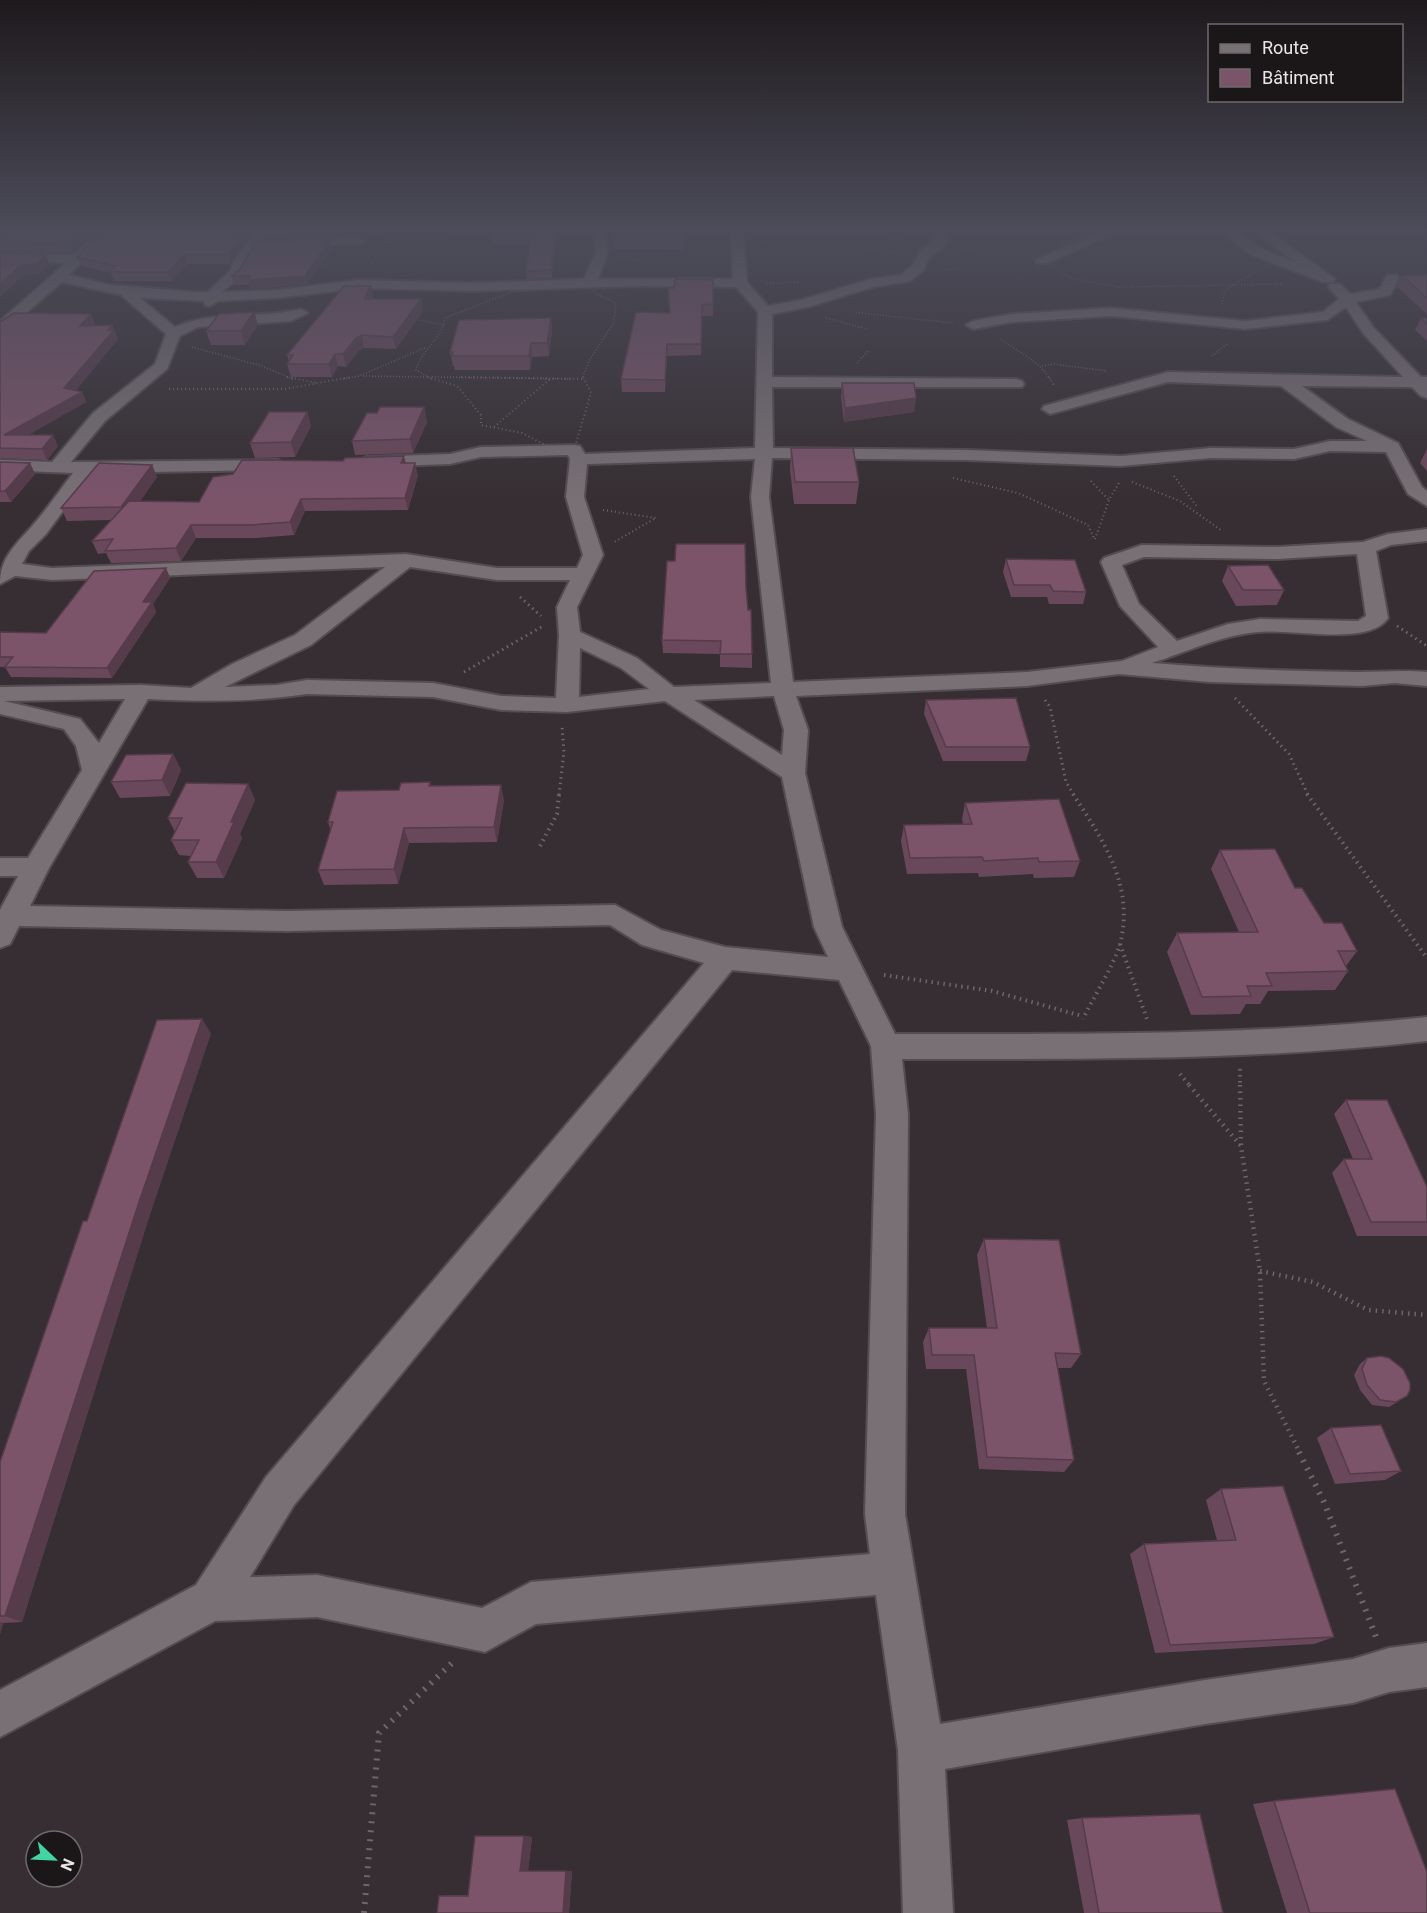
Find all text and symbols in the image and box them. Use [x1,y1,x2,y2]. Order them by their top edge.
legend [1208,24,1403,102]
text: Route [1262,37,1309,58]
text: Bâtiment [1262,67,1335,88]
north arrow [24,1829,84,1889]
text: N [56,1856,78,1874]

